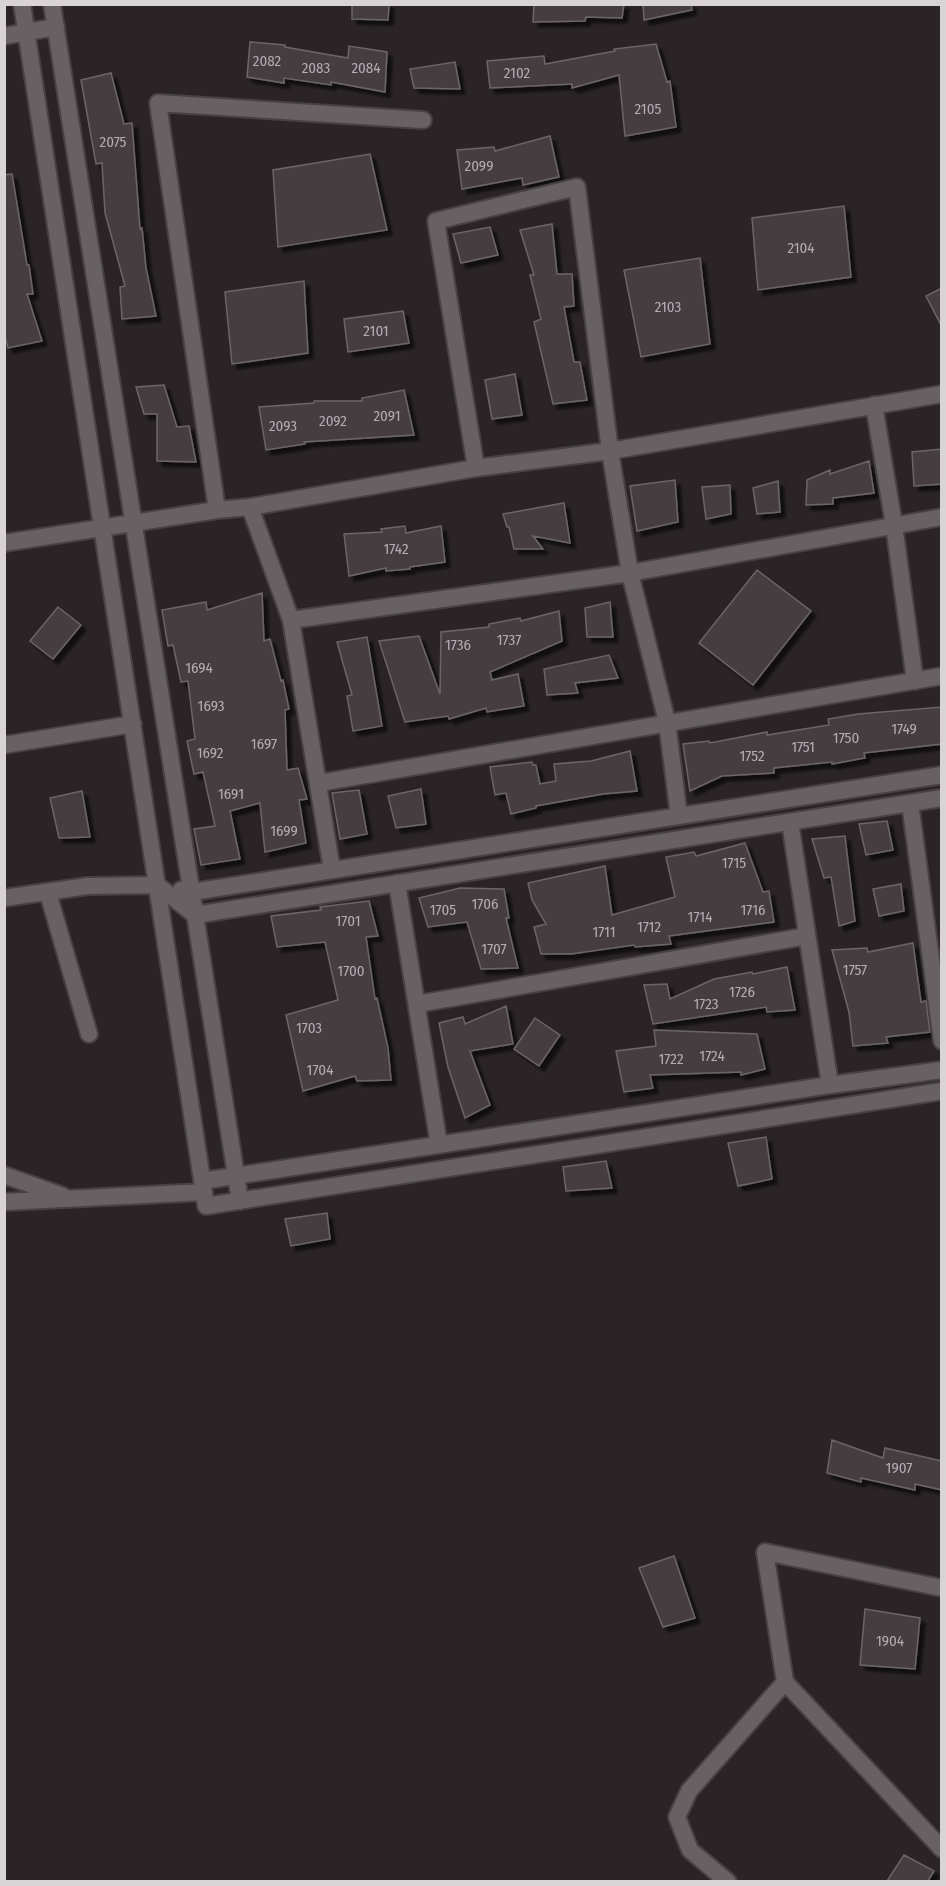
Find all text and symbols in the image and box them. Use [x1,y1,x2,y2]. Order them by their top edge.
house number: 2082 [253,52,282,70]
house number: 2083 [302,59,331,77]
house number: 2084 [351,59,381,77]
house number: 2102 [504,64,531,82]
house number: 2105 [635,100,662,118]
house number: 2075 [100,133,127,151]
house number: 2099 [465,157,493,175]
house number: 2104 [787,239,815,257]
house number: 2103 [655,298,682,316]
house number: 2101 [363,322,389,340]
house number: 2091 [373,407,401,425]
house number: 2092 [319,412,347,430]
house number: 2093 [269,417,297,435]
house number: 1742 [383,540,409,558]
house number: 1737 [497,631,521,649]
house number: 1736 [445,636,471,654]
house number: 1694 [185,659,213,677]
house number: 1693 [198,697,225,715]
house number: 1749 [891,720,917,738]
house number: 1750 [833,729,859,747]
house number: 1697 [251,735,277,753]
house number: 1751 [791,738,815,756]
house number: 1692 [197,744,224,762]
house number: 1752 [739,747,765,765]
house number: 1691 [218,785,244,803]
house number: 1699 [270,822,298,840]
house number: 1715 [722,854,746,872]
house number: 1706 [471,895,499,913]
house number: 1705 [430,901,456,919]
house number: 1716 [740,901,766,919]
house number: 1714 [688,908,712,926]
house number: 1701 [335,912,361,930]
house number: 1712 [637,918,661,936]
house number: 1711 [592,923,616,941]
house number: 1707 [481,940,507,958]
house number: 1757 [843,961,867,979]
house number: 1700 [337,962,365,980]
house number: 1726 [729,983,755,1001]
house number: 1723 [693,995,719,1013]
house number: 1703 [296,1019,322,1037]
house number: 1724 [699,1047,725,1065]
house number: 1722 [659,1050,684,1068]
house number: 1704 [307,1061,333,1079]
house number: 1907 [886,1459,912,1477]
house number: 1904 [876,1632,904,1650]

